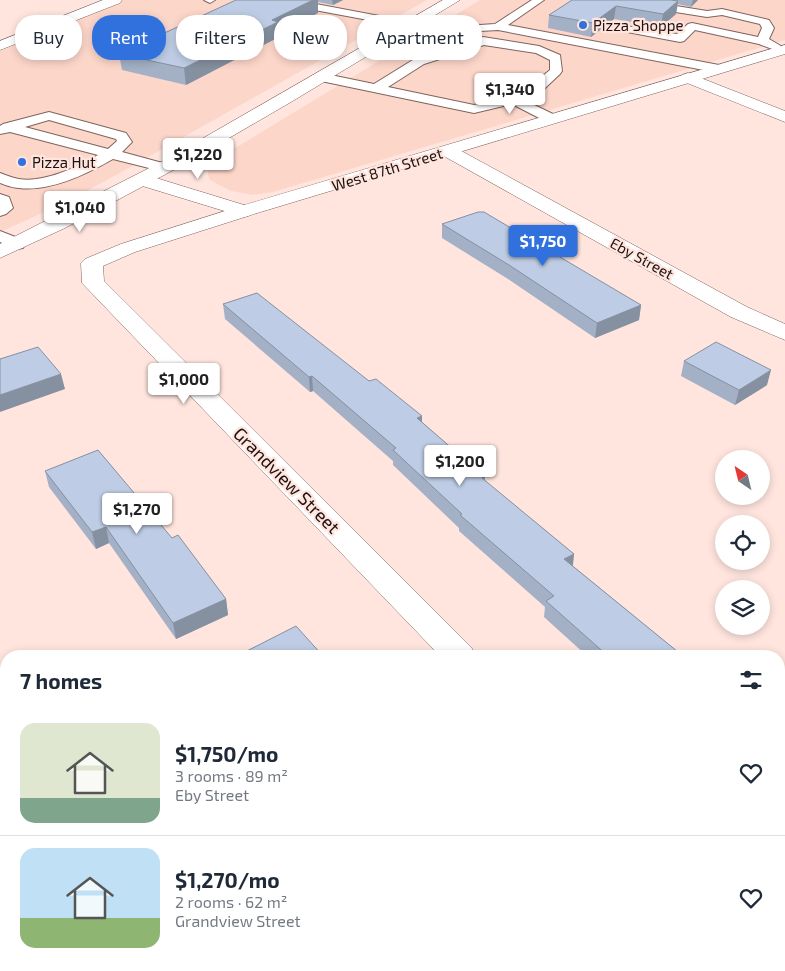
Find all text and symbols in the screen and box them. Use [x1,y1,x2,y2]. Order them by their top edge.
chip: Buy [15,15,82,60]
chip: Rent [92,15,166,60]
chip: Filters [176,15,264,60]
chip: New [274,15,347,60]
chip: Apartment [357,15,482,60]
place label: Pizza Shoppe [593,16,684,34]
marker: Pizza Shoppe [577,19,589,31]
pin: $1,340 [469,72,551,115]
text: $1,340 [485,79,535,98]
pin: $1,220 [157,138,239,180]
text: $1,220 [174,144,222,163]
street label: West 87th Street [329,144,445,194]
place label: Pizza Hut [32,153,96,171]
marker: Pizza Hut [16,156,28,168]
pin: $1,040 [39,190,121,233]
text: $1,040 [55,197,105,216]
pin: $1,750 [502,224,584,267]
text: $1,750 [520,231,566,250]
street label: Eby Street [607,233,677,283]
pin: $1,000 [143,362,225,405]
text: $1,000 [159,369,209,388]
street label: Grandview Street [229,422,345,538]
pin: $1,200 [419,444,501,487]
north arrow [715,450,770,505]
map controls [715,450,770,635]
text: $1,200 [435,451,485,470]
pin: $1,270 [96,492,178,535]
text: $1,270 [113,499,161,518]
button: locate [715,515,770,570]
button: layers [715,580,770,635]
icon: filters [737,666,765,694]
text: 7 homes [20,668,102,693]
text: $1,750/mo [175,741,278,766]
icon: home [60,743,120,803]
icon: heart [737,759,765,787]
text: 3 rooms · 89 m² [175,766,288,785]
text: Eby Street [175,785,249,804]
text: $1,270/mo [175,867,280,892]
icon: home [60,868,120,928]
icon: heart [737,884,765,912]
text: 2 rooms · 62 m² [175,892,287,911]
text: Grandview Street [175,911,301,930]

